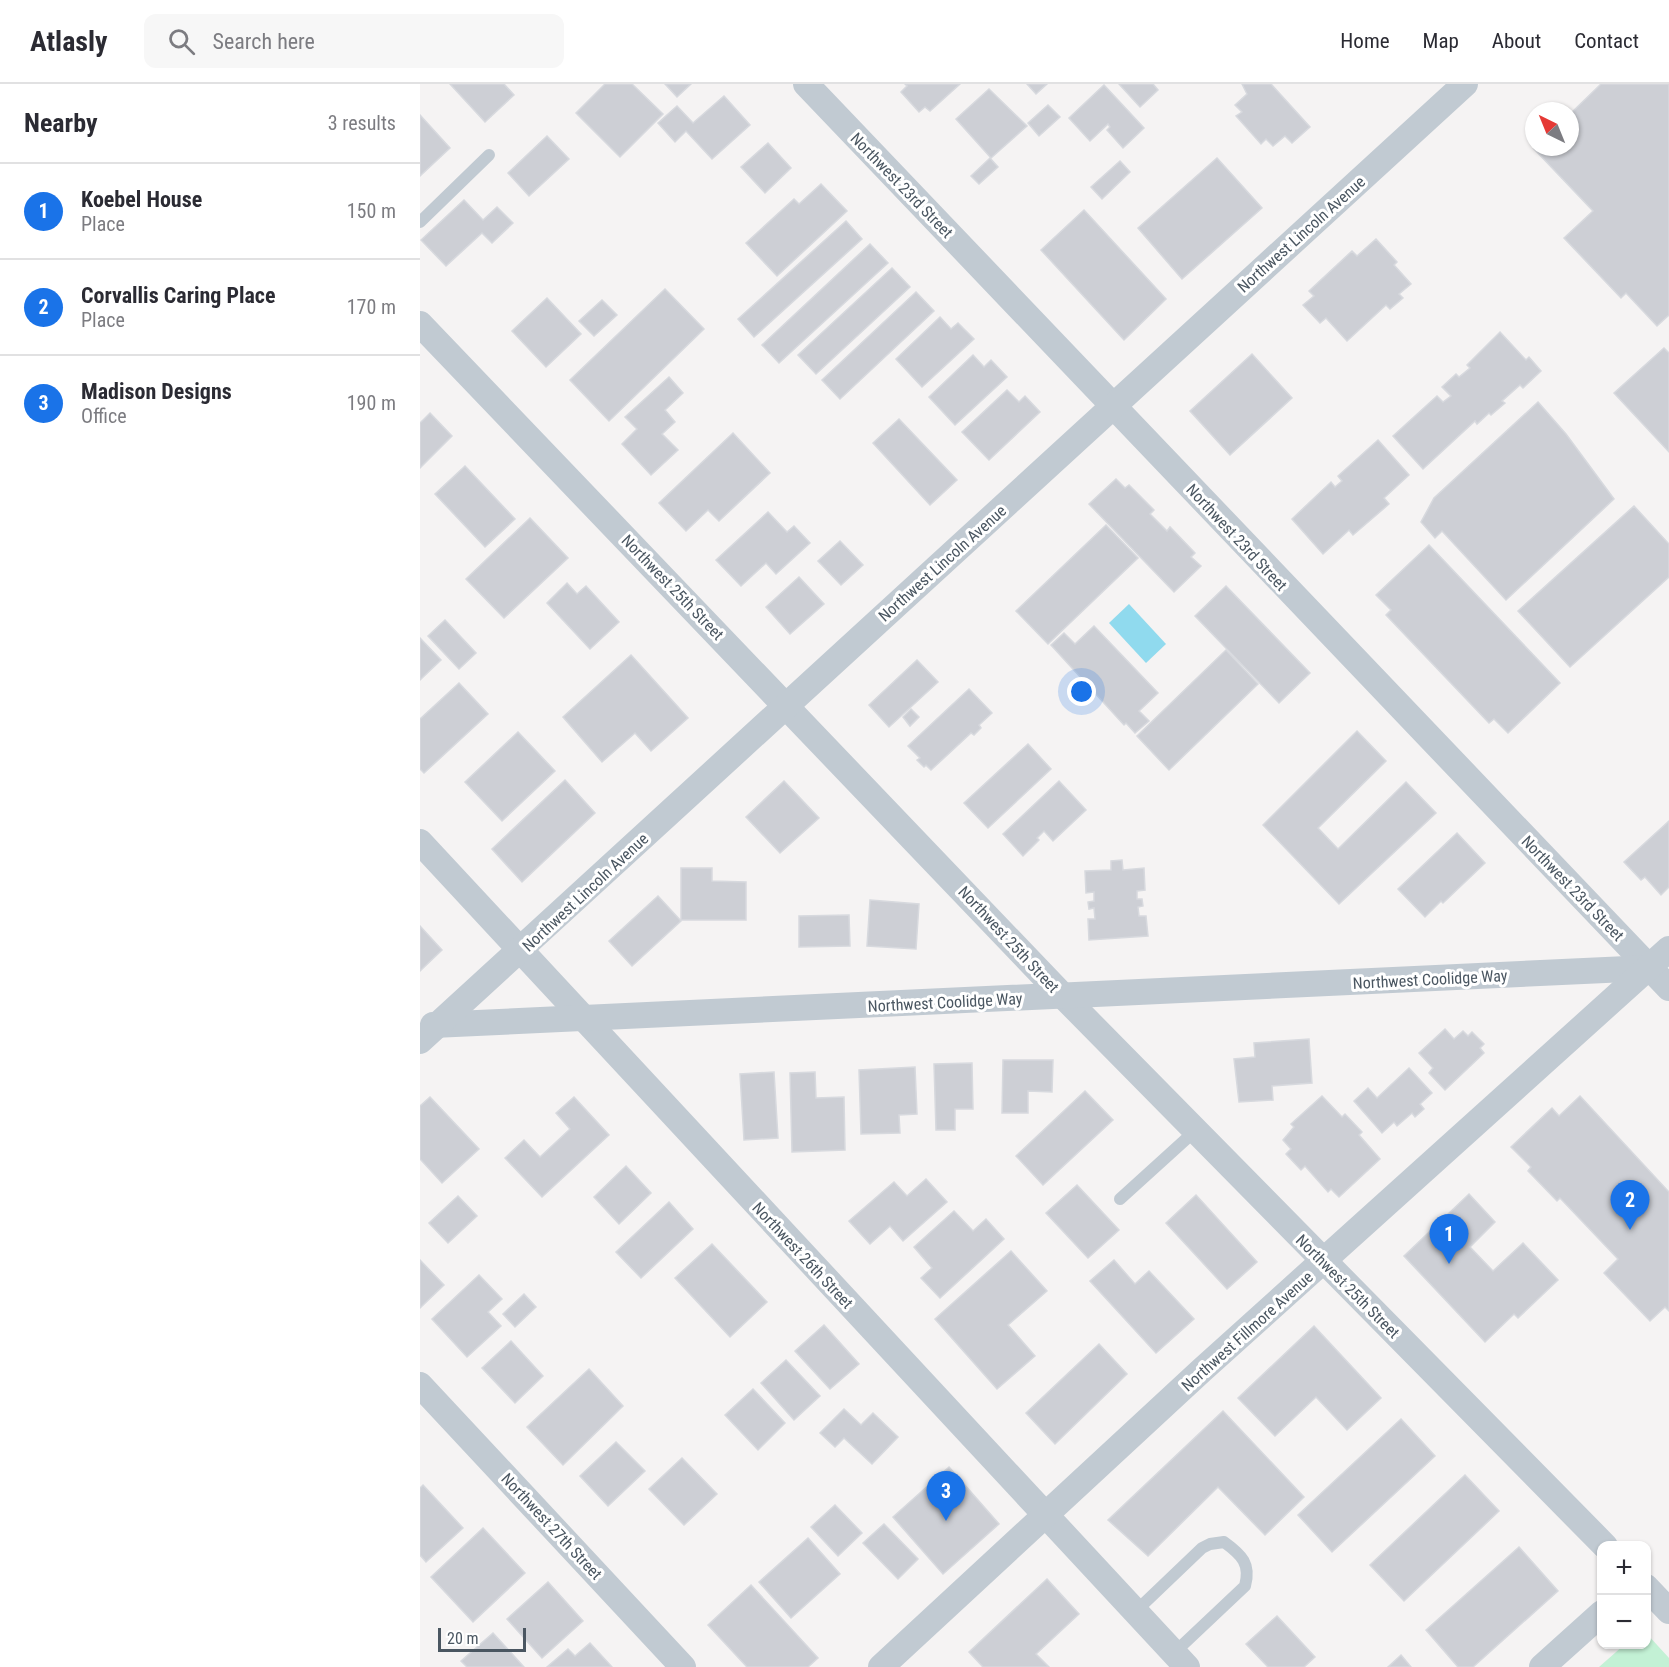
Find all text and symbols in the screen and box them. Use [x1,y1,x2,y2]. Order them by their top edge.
search box [144,14,564,68]
text: Atlasly [30,25,108,58]
icon: search [165,25,198,58]
text: Search here [213,29,315,54]
text: Home [1340,29,1390,53]
text: Map [1423,29,1459,53]
text: About [1492,29,1541,53]
text: Contact [1574,29,1639,53]
north arrow [1525,102,1579,156]
text: Nearby [24,108,98,138]
text: 3 results [328,111,396,135]
street label: Northwest 23rd Street [847,129,957,242]
street label: Northwest Lincoln Avenue [1234,172,1369,297]
text: Koebel House [81,187,202,212]
text: 1 [38,199,49,223]
text: 150 m [347,199,396,223]
text: Place [81,212,125,236]
text: Corvallis Caring Place [81,283,276,308]
text: 2 [38,295,49,319]
text: 170 m [347,295,396,319]
text: Place [81,308,125,332]
text: Madison Designs [81,379,232,404]
text: 3 [38,391,49,415]
text: 190 m [347,391,396,415]
text: Office [81,404,127,428]
street label: Northwest 23rd Street [1182,480,1291,595]
street label: Northwest Lincoln Avenue [875,501,1010,626]
street label: Northwest 25th Street [618,531,728,644]
your location [1067,677,1096,706]
street label: Northwest Lincoln Avenue [519,829,652,956]
street label: Northwest 23rd Street [1518,832,1628,945]
street label: Northwest 25th Street [954,882,1063,997]
street label: Northwest Coolidge Way [1352,966,1508,993]
street label: Northwest Coolidge Way [867,989,1023,1016]
pin: 2 [1610,1180,1650,1230]
street label: Northwest 26th Street [748,1198,857,1313]
pin: 1 [1430,1214,1468,1264]
street label: Northwest 25th Street [1292,1231,1404,1342]
street label: Northwest Fillmore Avenue [1178,1267,1317,1395]
street label: Northwest 27th Street [497,1469,606,1584]
pin: 3 [926,1472,966,1521]
map controls [1597,1541,1651,1649]
button: + [1597,1541,1651,1595]
button: − [1597,1595,1651,1649]
scale bar [438,1625,526,1652]
text: 20 m [447,1629,479,1648]

